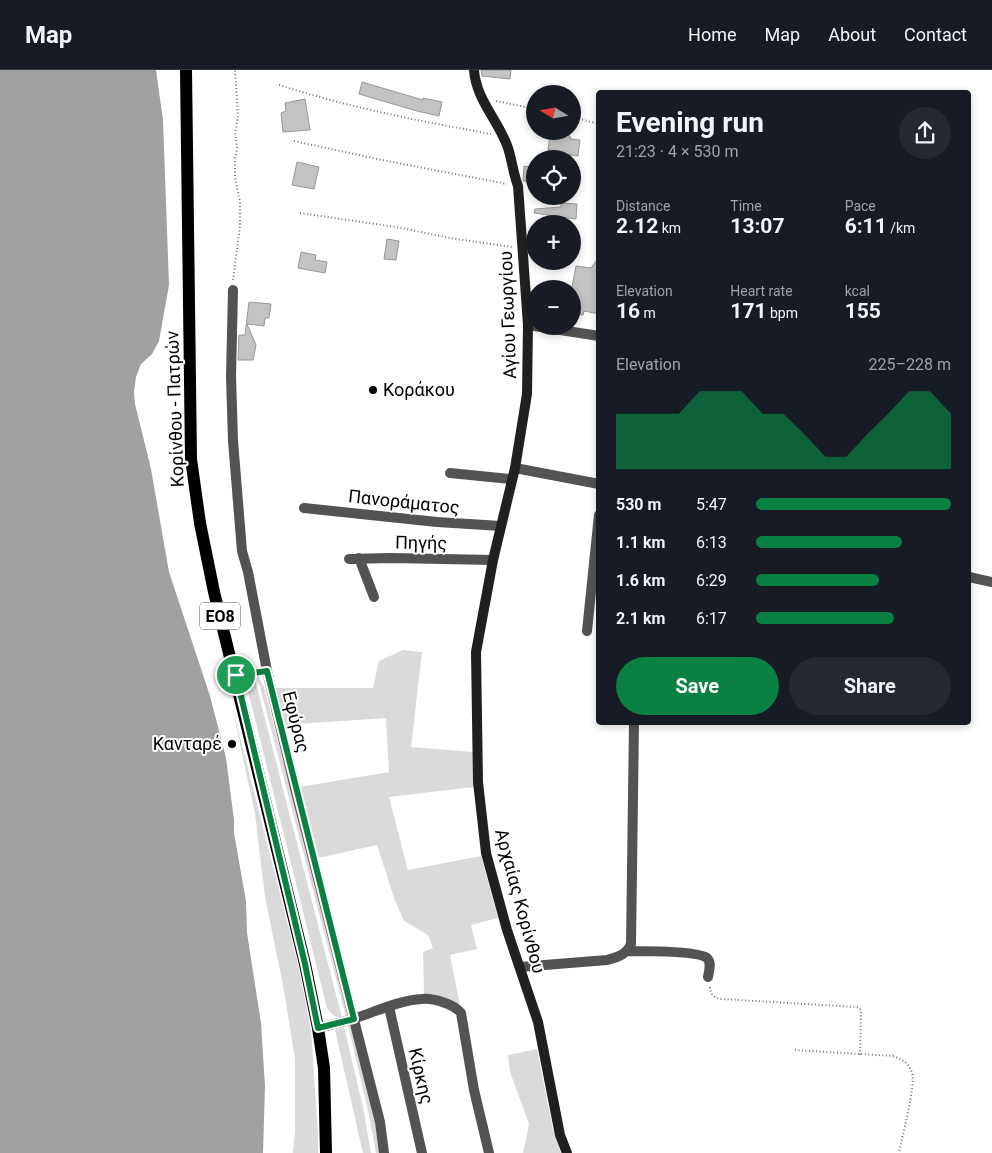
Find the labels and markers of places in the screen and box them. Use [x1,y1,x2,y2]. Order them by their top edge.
place label: Κοράκου [383,379,455,400]
marker: Κοράκου [367,384,379,396]
pin [215,654,257,696]
place label: Κανταρέ [153,733,222,754]
marker: Κανταρέ [226,738,238,750]

